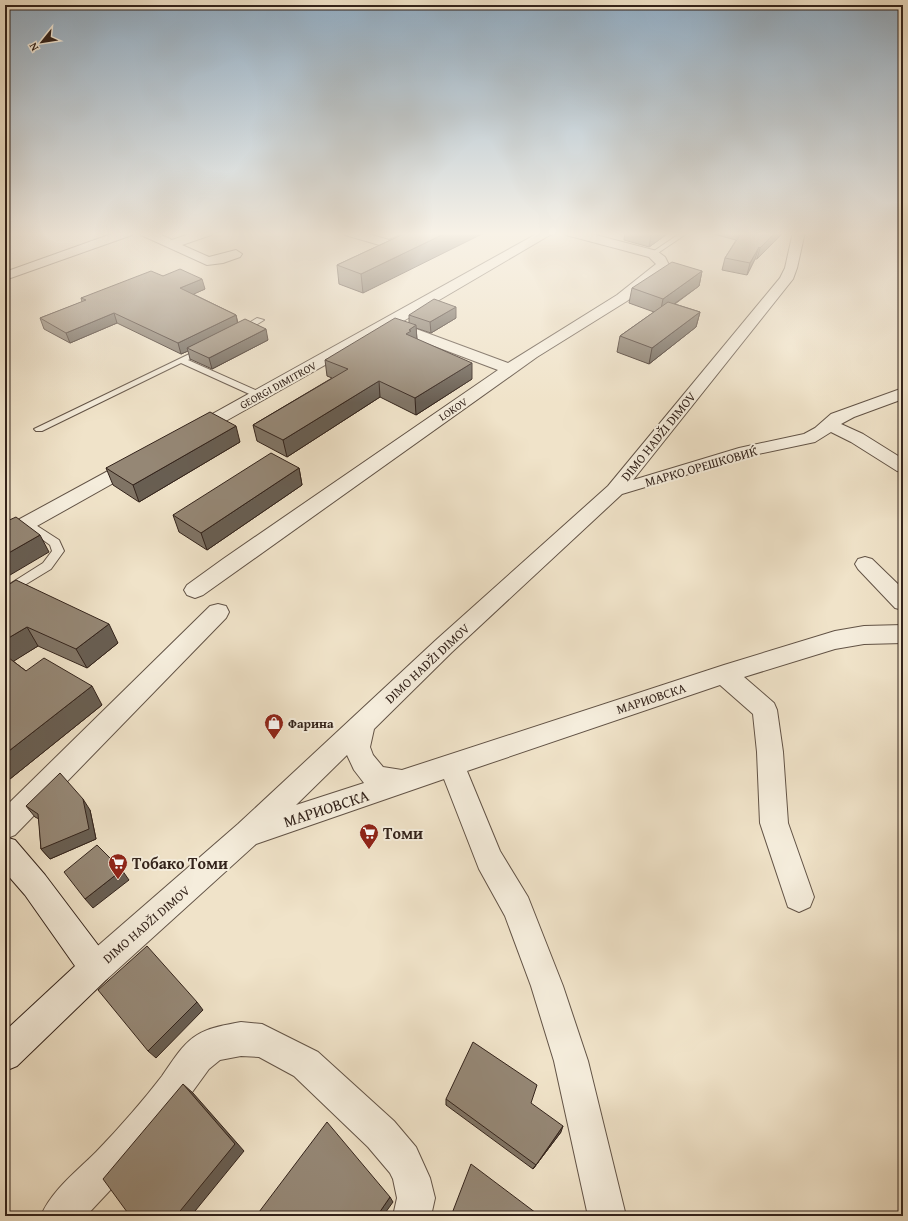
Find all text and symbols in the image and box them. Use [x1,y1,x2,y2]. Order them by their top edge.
north arrow [22,22,62,62]
text: N [24,39,42,54]
street label: GEORGI DIMITROV [237,357,319,413]
street label: DIMO HADŽI DIMOV [616,387,701,485]
street label: LOKOV [435,393,471,425]
street label: МАРКО ОРЕШКОВИЌ [643,441,760,492]
street label: DIMO HADŽI DIMOV [381,619,474,708]
street label: МАРИОВСКА [614,678,688,719]
shop icon: Фарина [263,712,285,740]
place label: Фарина [288,714,334,733]
street label: МАРИОВСКА [280,783,372,833]
place label: Томи [383,821,423,845]
supermarket icon: Томи [358,822,380,850]
place label: Тобако Томи [132,851,228,875]
supermarket icon: Тобако Томи [107,852,129,880]
street label: DIMO HADŽI DIMOV [99,881,194,968]

